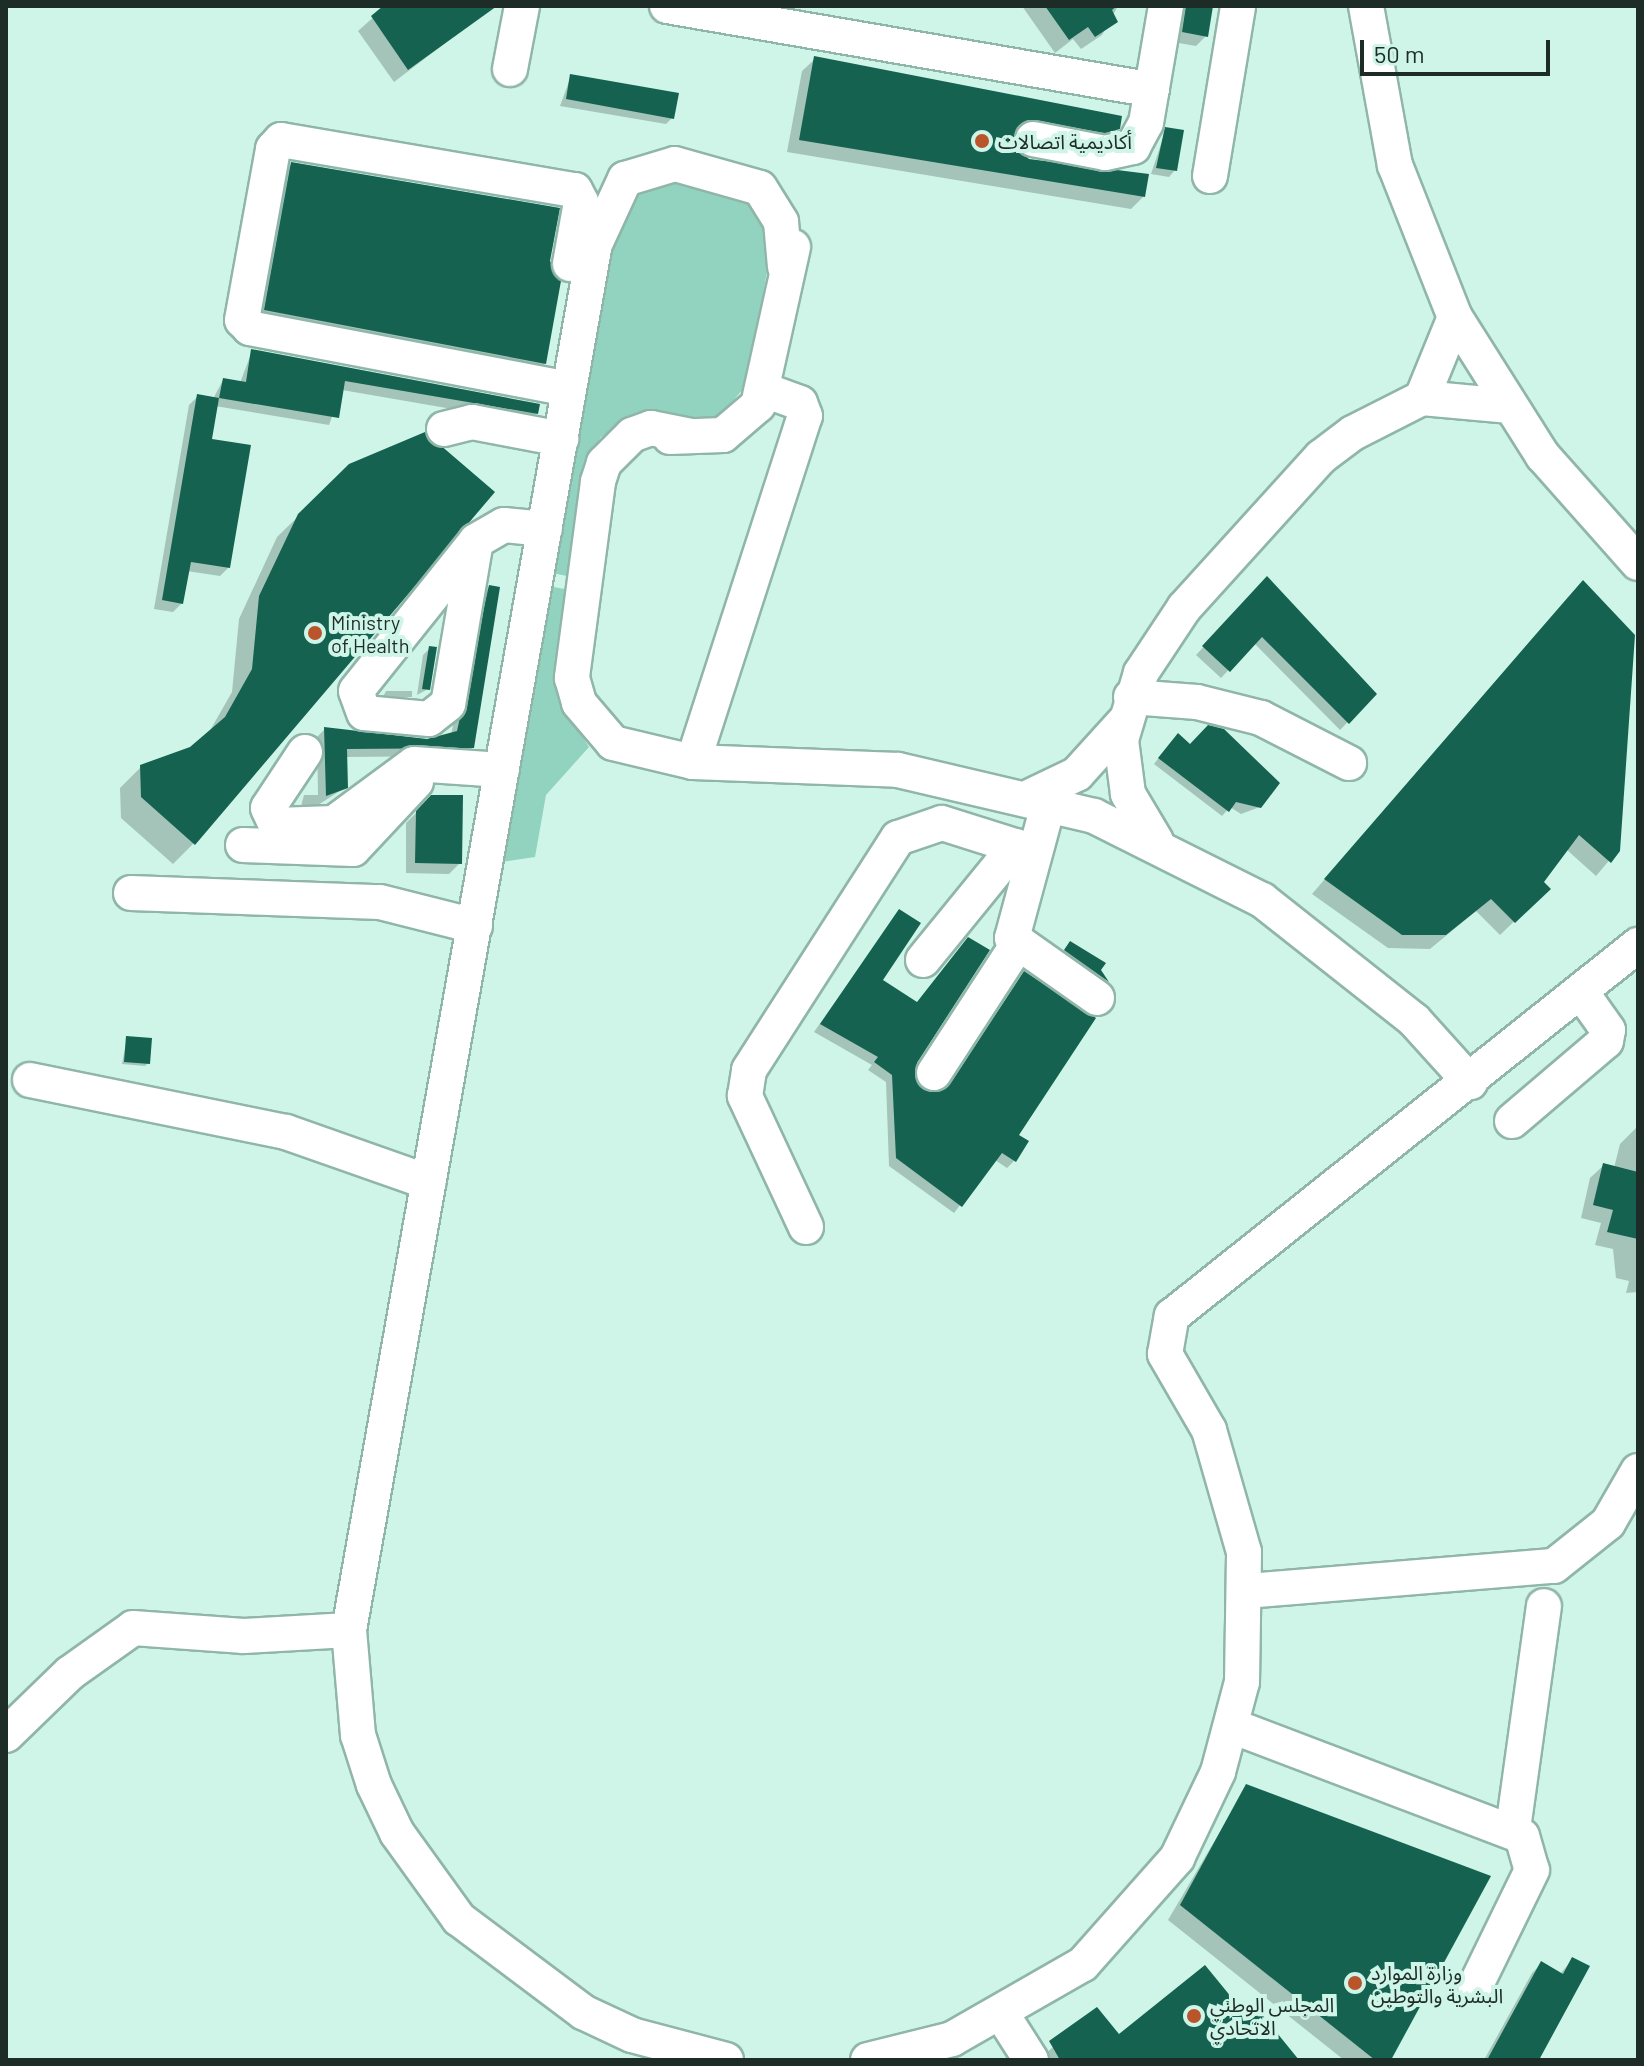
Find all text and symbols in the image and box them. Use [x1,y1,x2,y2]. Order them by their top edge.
scale bar [1364,24,1554,74]
text: 50 m [1374,39,1425,68]
place label: أكاديمية اتصالات [998,129,1132,153]
marker: أكاديمية اتصالات [973,132,991,150]
place label: Ministry of Health [331,610,409,657]
marker: Ministry of Health [306,624,324,642]
place label: وزارة الموارد البشرية والتوطين [1371,1960,1503,2007]
marker: وزارة الموارد البشرية والتوطين [1346,1974,1364,1992]
place label: المجلس الوطني الاتحادي [1210,1992,1334,2039]
marker: المجلس الوطني الاتحادي [1185,2007,1203,2025]

